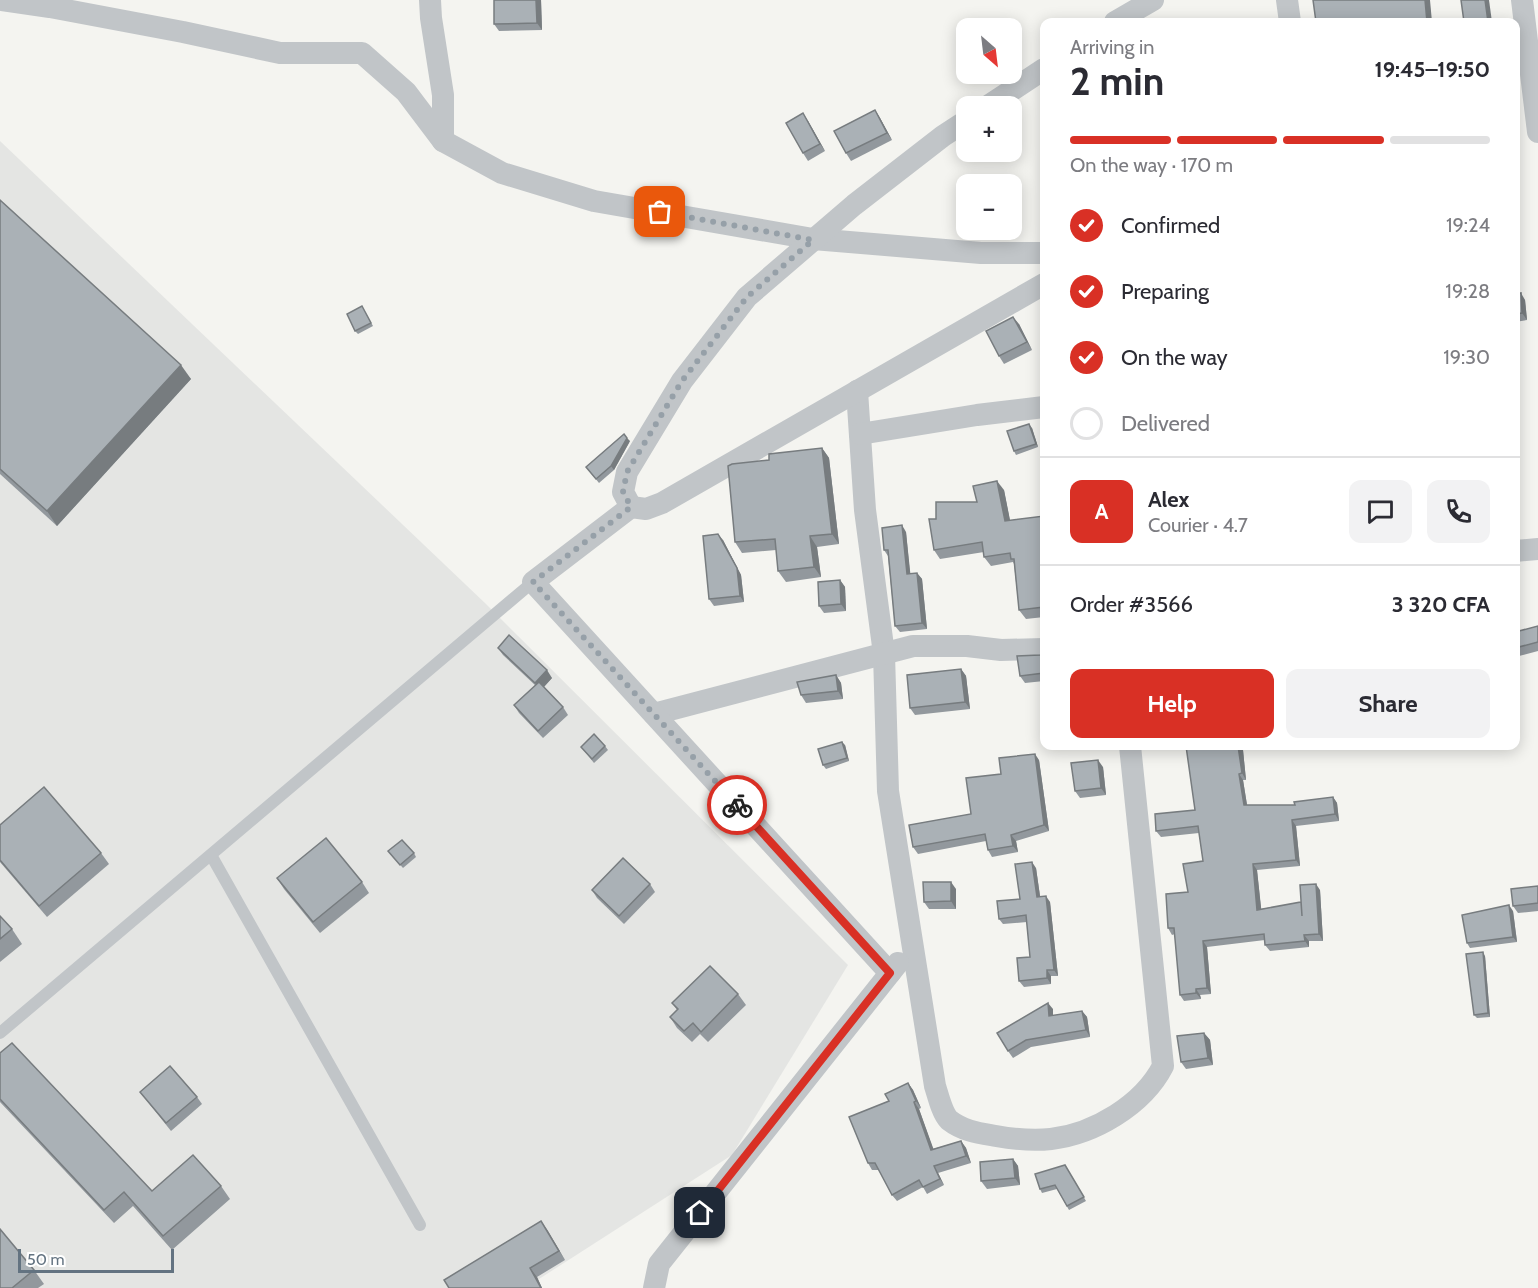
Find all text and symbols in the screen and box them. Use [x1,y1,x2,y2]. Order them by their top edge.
north arrow [956,18,1022,84]
map controls [956,18,1022,240]
text: Arriving in [1070,35,1154,59]
text: 19:45–19:50 [1375,56,1490,83]
text: 2 min [1070,57,1164,105]
button: + [956,96,1022,162]
text: On the way · 170 m [1070,153,1233,177]
button: − [956,174,1022,240]
pin [634,186,685,237]
icon: bag [643,195,676,228]
icon: check [1070,209,1103,242]
text: Confirmed [1121,212,1220,239]
text: 19:24 [1446,213,1490,237]
icon: check [1070,275,1103,308]
text: Preparing [1121,278,1209,305]
text: 19:28 [1445,279,1490,303]
icon: check [1070,341,1103,374]
text: On the way [1121,344,1228,371]
text: 19:30 [1443,345,1490,369]
text: Delivered [1121,410,1210,437]
button: chat [1349,480,1412,543]
button: phone [1427,480,1490,543]
text: Alex [1148,486,1189,513]
text: A [1095,498,1108,525]
text: Courier · 4.7 [1148,513,1248,537]
text: Order #3566 [1070,591,1193,618]
text: 3 320 CFA [1392,591,1490,618]
button: Help [1070,669,1274,738]
button: Share [1286,669,1490,738]
courier [707,775,767,835]
icon: bike [721,789,754,822]
pin [674,1187,725,1238]
icon: home [683,1196,716,1229]
scale bar [18,1246,174,1274]
text: 50 m [27,1250,64,1269]

